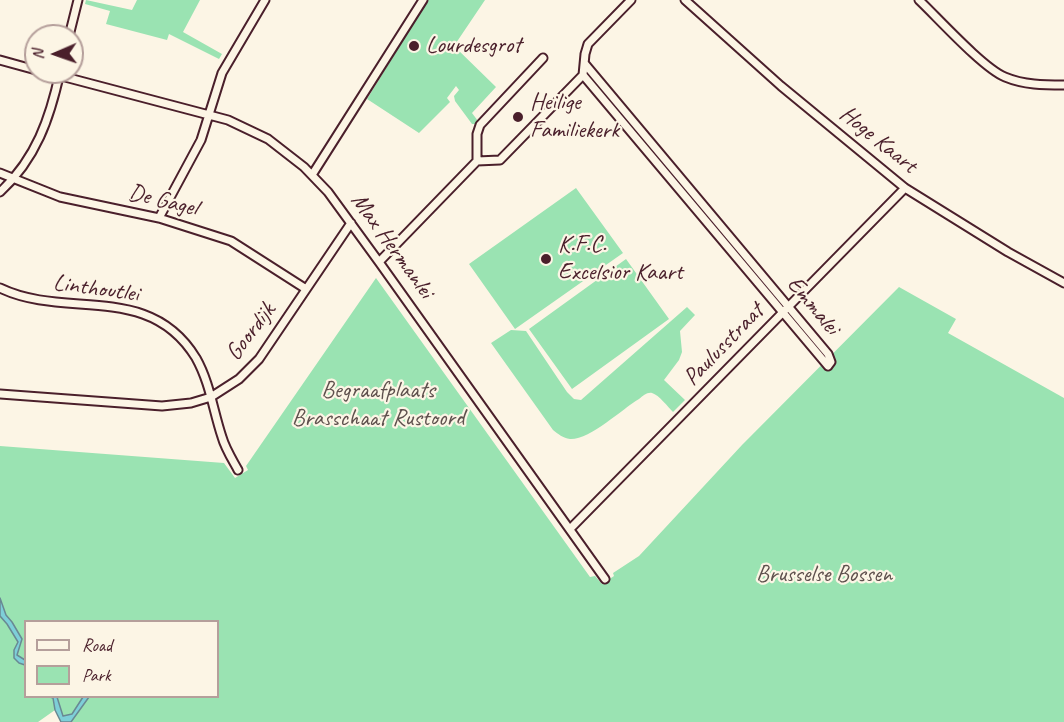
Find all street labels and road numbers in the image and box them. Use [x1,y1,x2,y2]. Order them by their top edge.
street label: Hoge Kaart [833,100,923,180]
street label: De Gagel [125,179,201,223]
street label: Max Hermanlei [344,188,440,304]
street label: Linthoutlei [51,269,141,309]
street label: Emmalei [780,271,846,341]
street label: Goordijk [220,297,282,367]
street label: Paulusstraat [678,298,770,392]

